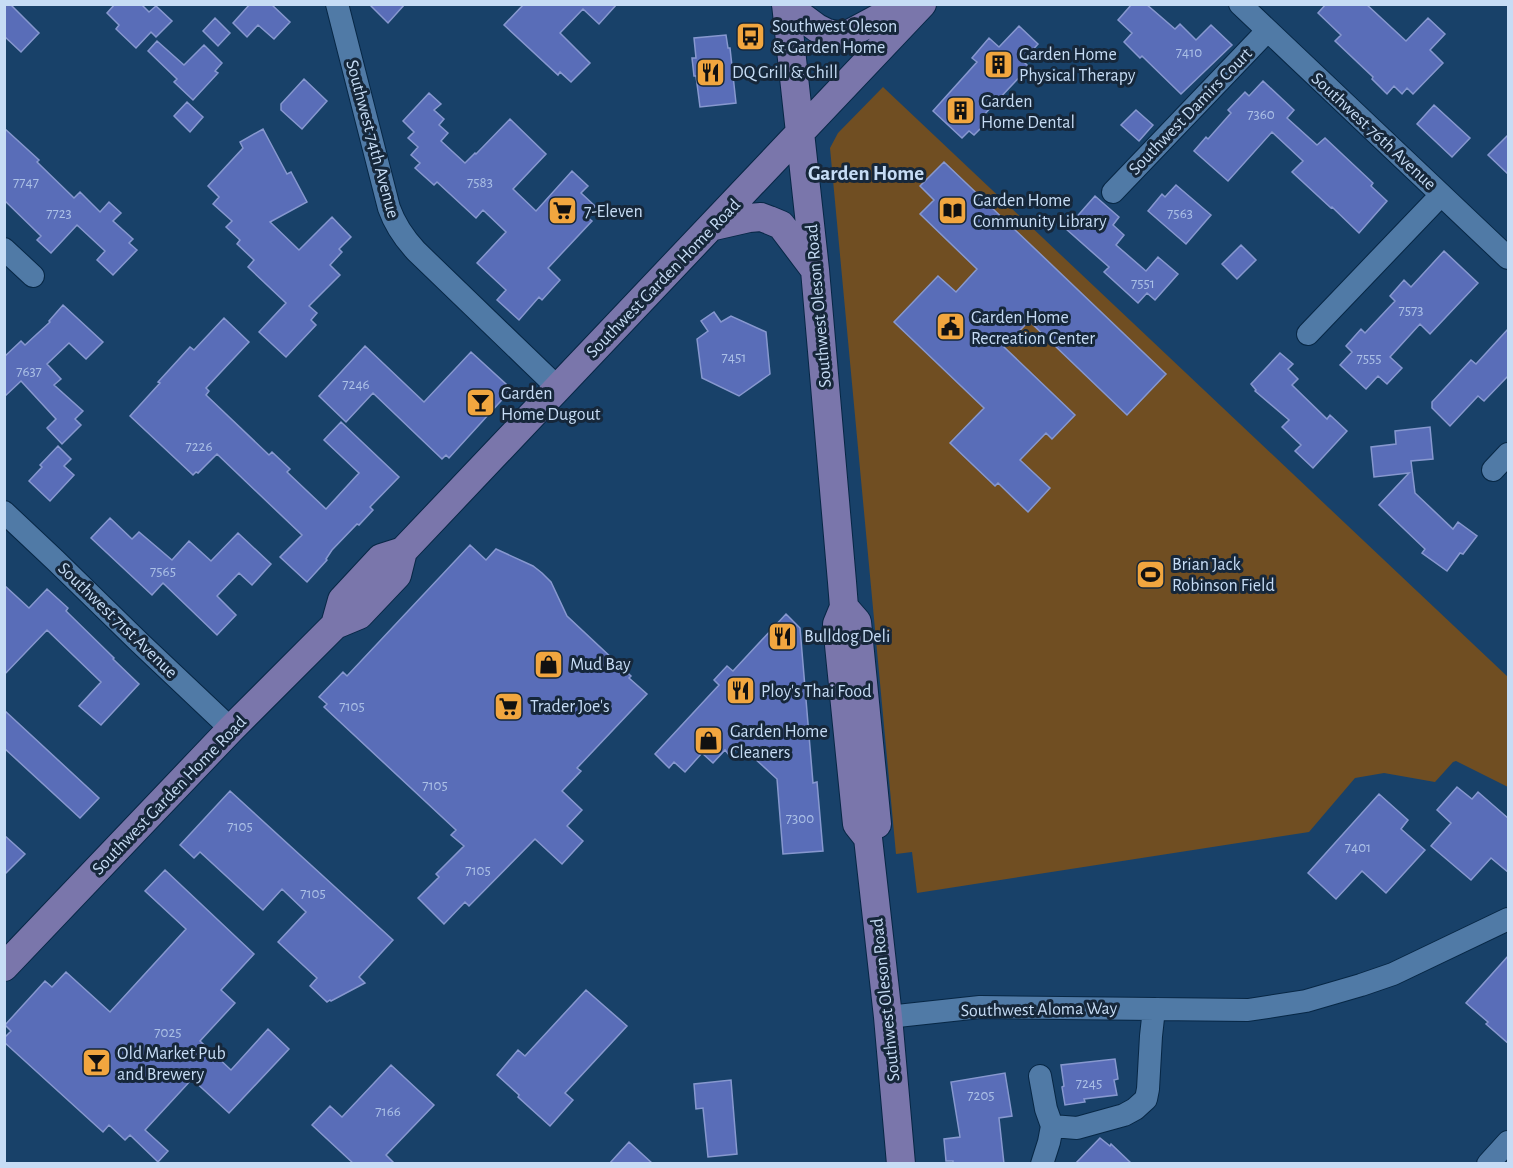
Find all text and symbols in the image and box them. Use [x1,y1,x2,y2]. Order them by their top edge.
place label: Southwest Oleson & Garden Home [772,18,897,57]
bus stop icon: Southwest Oleson & Garden Home [735,20,767,52]
street label: Southwest Damirs Court [1126,45,1256,179]
house number: 7410 [1176,45,1202,60]
place label: Garden Home Physical Therapy [1019,46,1136,85]
building icon: Garden Home Physical Therapy [982,48,1014,80]
restaurant icon: DQ Grill & Chill [695,56,727,88]
street label: Southwest 74th Avenue [342,58,402,220]
place label: DQ Grill & Chill [732,64,838,82]
street label: Southwest 76th Avenue [1308,70,1439,194]
place label: Garden Home Dental [981,93,1075,132]
building icon: Garden Home Dental [944,95,976,127]
house number: 7360 [1247,107,1275,122]
district label: Garden Home [808,163,924,184]
house number: 7747 [13,175,39,190]
house number: 7583 [467,175,493,190]
place label: Garden Home Community Library [973,192,1107,231]
library icon: Garden Home Community Library [936,194,968,226]
supermarket icon: 7-Eleven [547,195,579,227]
street label: Southwest Garden Home Road [583,196,744,362]
place label: 7-Eleven [584,203,643,221]
house number: 7723 [46,206,72,221]
house number: 7563 [1167,206,1193,221]
street label: Southwest Oleson Road [803,223,835,388]
house number: 7551 [1131,276,1155,291]
house number: 7573 [1399,303,1423,318]
place label: Garden Home Recreation Center [971,309,1095,348]
public building icon: Garden Home Recreation Center [934,311,966,343]
house number: 7451 [722,350,746,365]
house number: 7555 [1356,351,1382,366]
house number: 7637 [16,364,42,379]
house number: 7246 [342,377,370,392]
place label: Garden Home Dugout [501,385,601,424]
bar icon: Garden Home Dugout [464,387,496,419]
house number: 7226 [186,439,212,454]
place label: Brian Jack Robinson Field [1172,556,1275,595]
sports icon: Brian Jack Robinson Field [1135,558,1167,590]
street label: Southwest 71st Avenue [54,559,180,682]
house number: 7565 [150,564,176,579]
restaurant icon: Bulldog Deli [767,620,799,652]
place label: Bulldog Deli [804,628,890,646]
shop icon: Mud Bay [533,648,565,680]
place label: Mud Bay [570,656,631,674]
restaurant icon: Ploy's Thai Food [724,675,756,707]
place label: Ploy's Thai Food [761,683,872,701]
supermarket icon: Trader Joe's [493,690,525,722]
place label: Trader Joe's [530,698,610,716]
house number: 7105 [339,699,365,714]
street label: Southwest Garden Home Road [89,713,250,879]
place label: Garden Home Cleaners [730,723,828,762]
shop icon: Garden Home Cleaners [693,725,725,757]
house number: 7105 [422,778,448,793]
house number: 7300 [786,811,814,826]
house number: 7105 [227,819,253,834]
house number: 7401 [1345,840,1371,855]
house number: 7105 [465,863,491,878]
house number: 7105 [300,886,326,901]
street label: Southwest Oleson Road [868,917,904,1082]
street label: Southwest Aloma Way [961,1000,1118,1020]
house number: 7025 [154,1025,182,1040]
place label: Old Market Pub and Brewery [117,1045,226,1084]
bar icon: Old Market Pub and Brewery [80,1047,112,1079]
house number: 7245 [1076,1076,1102,1091]
house number: 7205 [967,1088,995,1103]
house number: 7166 [375,1104,401,1119]

